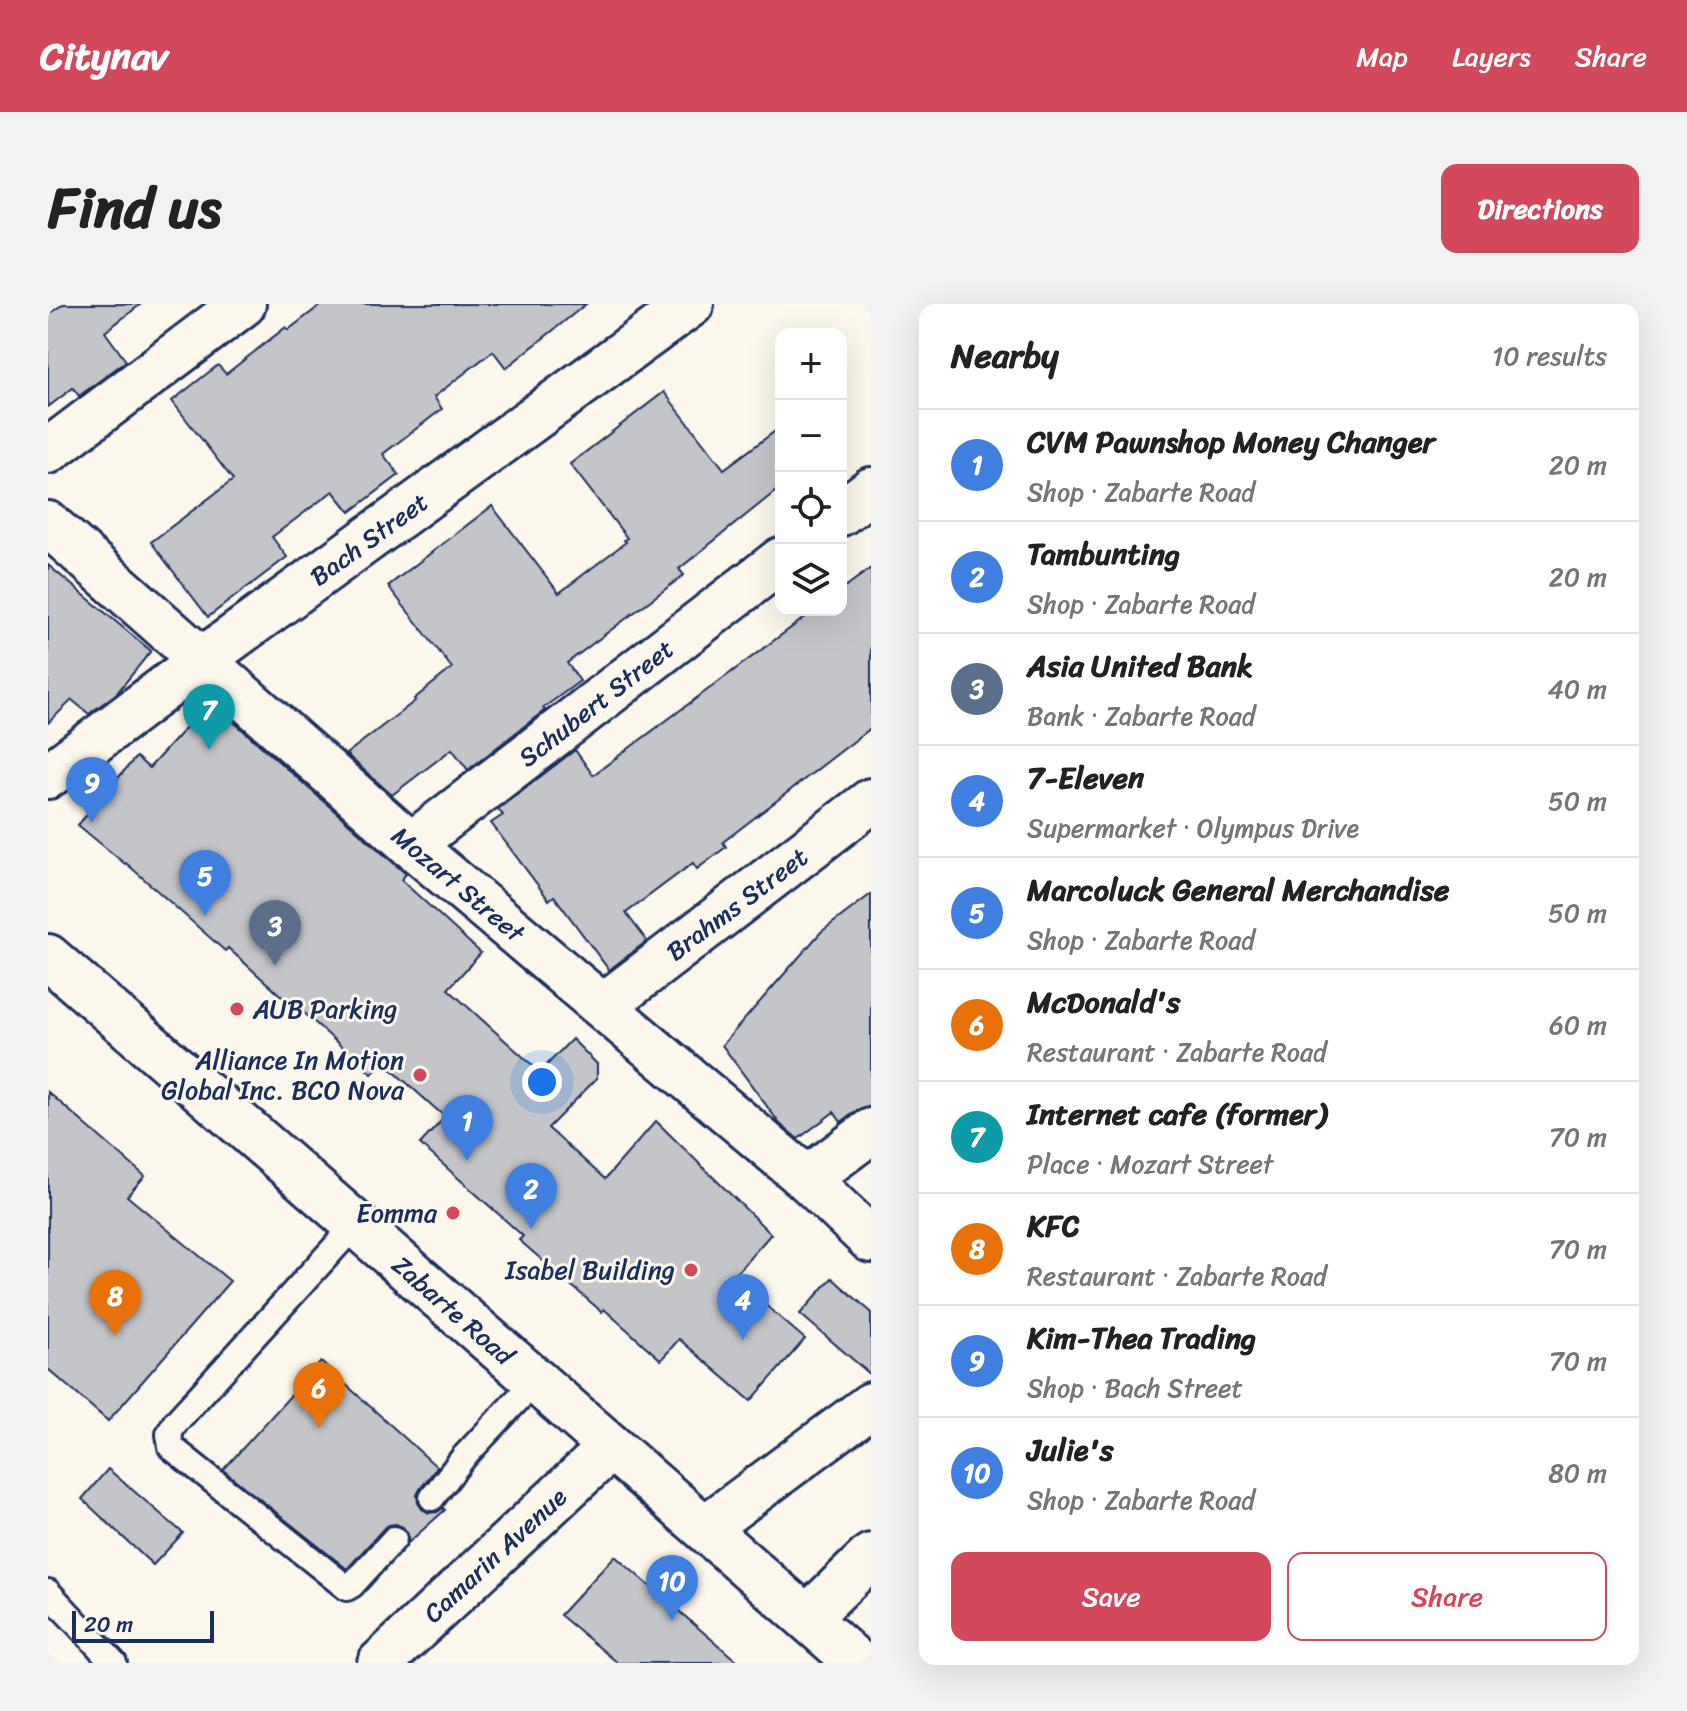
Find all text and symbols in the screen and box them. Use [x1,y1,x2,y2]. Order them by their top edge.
text: Citynav [40,23,168,90]
text: Map [1356,32,1408,81]
text: Layers [1452,32,1531,81]
text: Share [1575,32,1647,81]
text: Find us [48,159,221,258]
button: Directions [1441,164,1639,253]
text: Nearby [951,326,1059,386]
map controls [775,328,847,616]
button: + [775,328,847,400]
text: 10 results [1492,333,1607,379]
button: − [775,400,847,472]
text: CVM Pawnshop Money Changer [1027,415,1435,469]
text: 1 [971,442,983,488]
text: 20 m [1549,442,1607,488]
text: Shop · Zabarte Road [1027,469,1255,515]
button: locate [775,472,847,544]
street label: Bach Street [300,480,438,598]
text: Tambunting [1027,527,1180,581]
button: layers [775,544,847,616]
text: 2 [969,554,985,600]
text: 20 m [1549,554,1607,600]
text: Shop · Zabarte Road [1027,581,1255,627]
street label: Schubert Street [508,627,684,779]
text: Asia United Bank [1027,639,1253,693]
text: 3 [970,666,984,712]
text: 40 m [1548,666,1607,712]
pin: 7 [183,684,235,750]
text: Bank · Zabarte Road [1027,693,1255,739]
text: 7-Eleven [1027,751,1144,805]
pin: 9 [66,757,118,823]
text: 4 [969,778,985,824]
text: 50 m [1548,778,1607,824]
text: Supermarket · Olympus Drive [1027,805,1359,851]
street label: Mozart Street [381,814,536,955]
street label: Brahms Street [656,835,818,973]
pin: 5 [179,850,231,916]
text: Marcoluck General Merchandise [1027,863,1449,917]
text: 5 [969,890,985,936]
text: 50 m [1548,890,1607,936]
pin: 3 [249,900,301,966]
text: Shop · Zabarte Road [1027,917,1255,963]
text: McDonald's [1027,975,1180,1029]
place label: AUB Parking [252,986,397,1032]
marker: AUB Parking [228,1000,246,1018]
text: 6 [970,1002,984,1048]
text: 60 m [1549,1002,1607,1048]
text: Restaurant · Zabarte Road [1027,1029,1327,1075]
place label: Alliance In Motion Global Inc. BCO Nova [161,1037,405,1113]
your location [522,1062,562,1102]
marker: Alliance In Motion Global Inc. BCO Nova [411,1066,429,1084]
text: Internet cafe (former) [1027,1087,1327,1141]
pin: 1 [441,1095,493,1161]
text: 7 [970,1114,984,1160]
text: 70 m [1549,1114,1607,1160]
text: Place · Mozart Street [1027,1141,1273,1187]
pin: 2 [505,1163,557,1229]
place label: Eomma [356,1190,438,1236]
text: KFC [1027,1199,1080,1253]
marker: Eomma [444,1204,462,1222]
text: 8 [969,1226,985,1272]
text: 70 m [1549,1226,1607,1272]
street label: Zabarte Road [381,1243,527,1378]
place label: Isabel Building [504,1247,675,1293]
text: Restaurant · Zabarte Road [1027,1253,1327,1299]
marker: Isabel Building [682,1261,700,1279]
pin: 8 [89,1270,141,1336]
pin: 4 [717,1274,769,1340]
text: Kim-Thea Trading [1027,1311,1256,1365]
text: 9 [969,1338,985,1384]
text: 70 m [1549,1338,1607,1384]
pin: 6 [293,1362,345,1428]
text: Shop · Bach Street [1027,1365,1243,1411]
text: Julie's [1027,1423,1114,1477]
text: 10 [963,1450,991,1496]
text: 80 m [1548,1450,1607,1496]
street label: Camarin Avenue [412,1475,578,1635]
text: Shop · Zabarte Road [1027,1477,1255,1523]
button: Save [951,1552,1271,1641]
button: Share [1287,1552,1607,1641]
pin: 10 [646,1555,698,1621]
text: 20 m [84,1605,133,1644]
scale bar [72,1607,214,1643]

